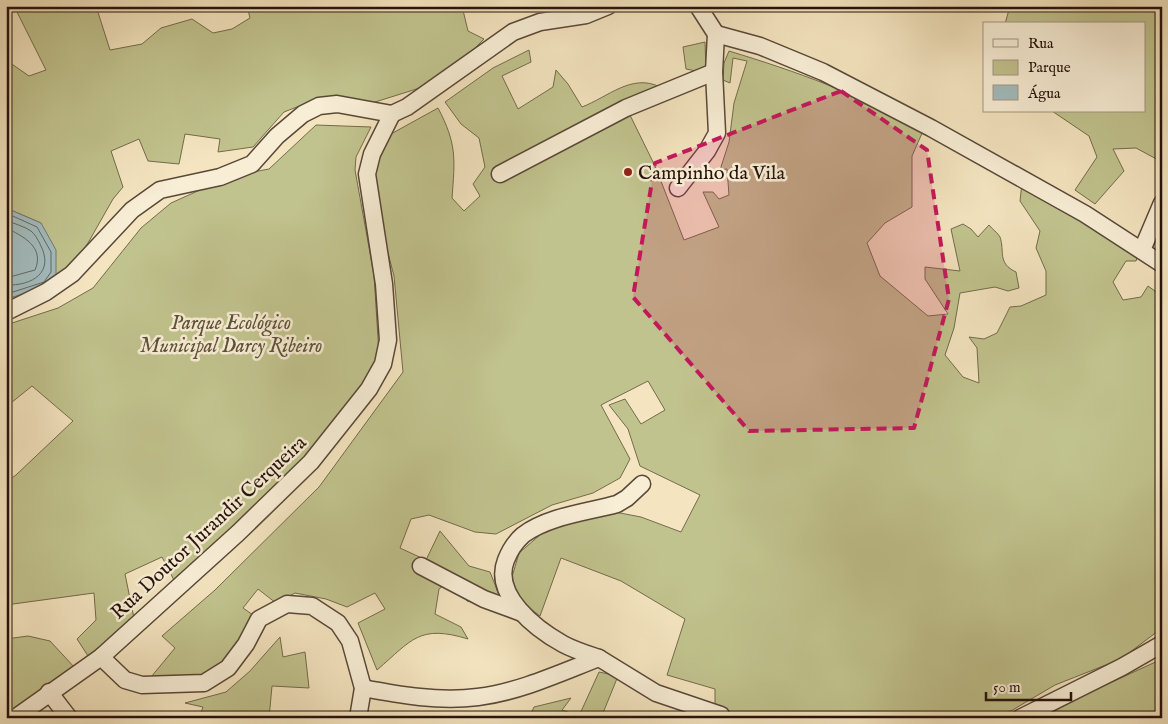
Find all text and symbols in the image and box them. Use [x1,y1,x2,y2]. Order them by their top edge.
legend [983,22,1146,112]
text: Rua [1028,34,1054,53]
text: Parque [1028,58,1071,77]
text: Água [1027,84,1061,103]
place label: Campinho da Vila [638,161,785,186]
marker: Campinho da Vila [622,166,634,178]
park label: Parque Ecológico Municipal Darcy Ribeiro [140,311,322,359]
street label: Rua Doutor Jurandir Cerqueira [106,430,312,625]
scale bar [986,669,1070,701]
text: 50 m [993,678,1021,697]

